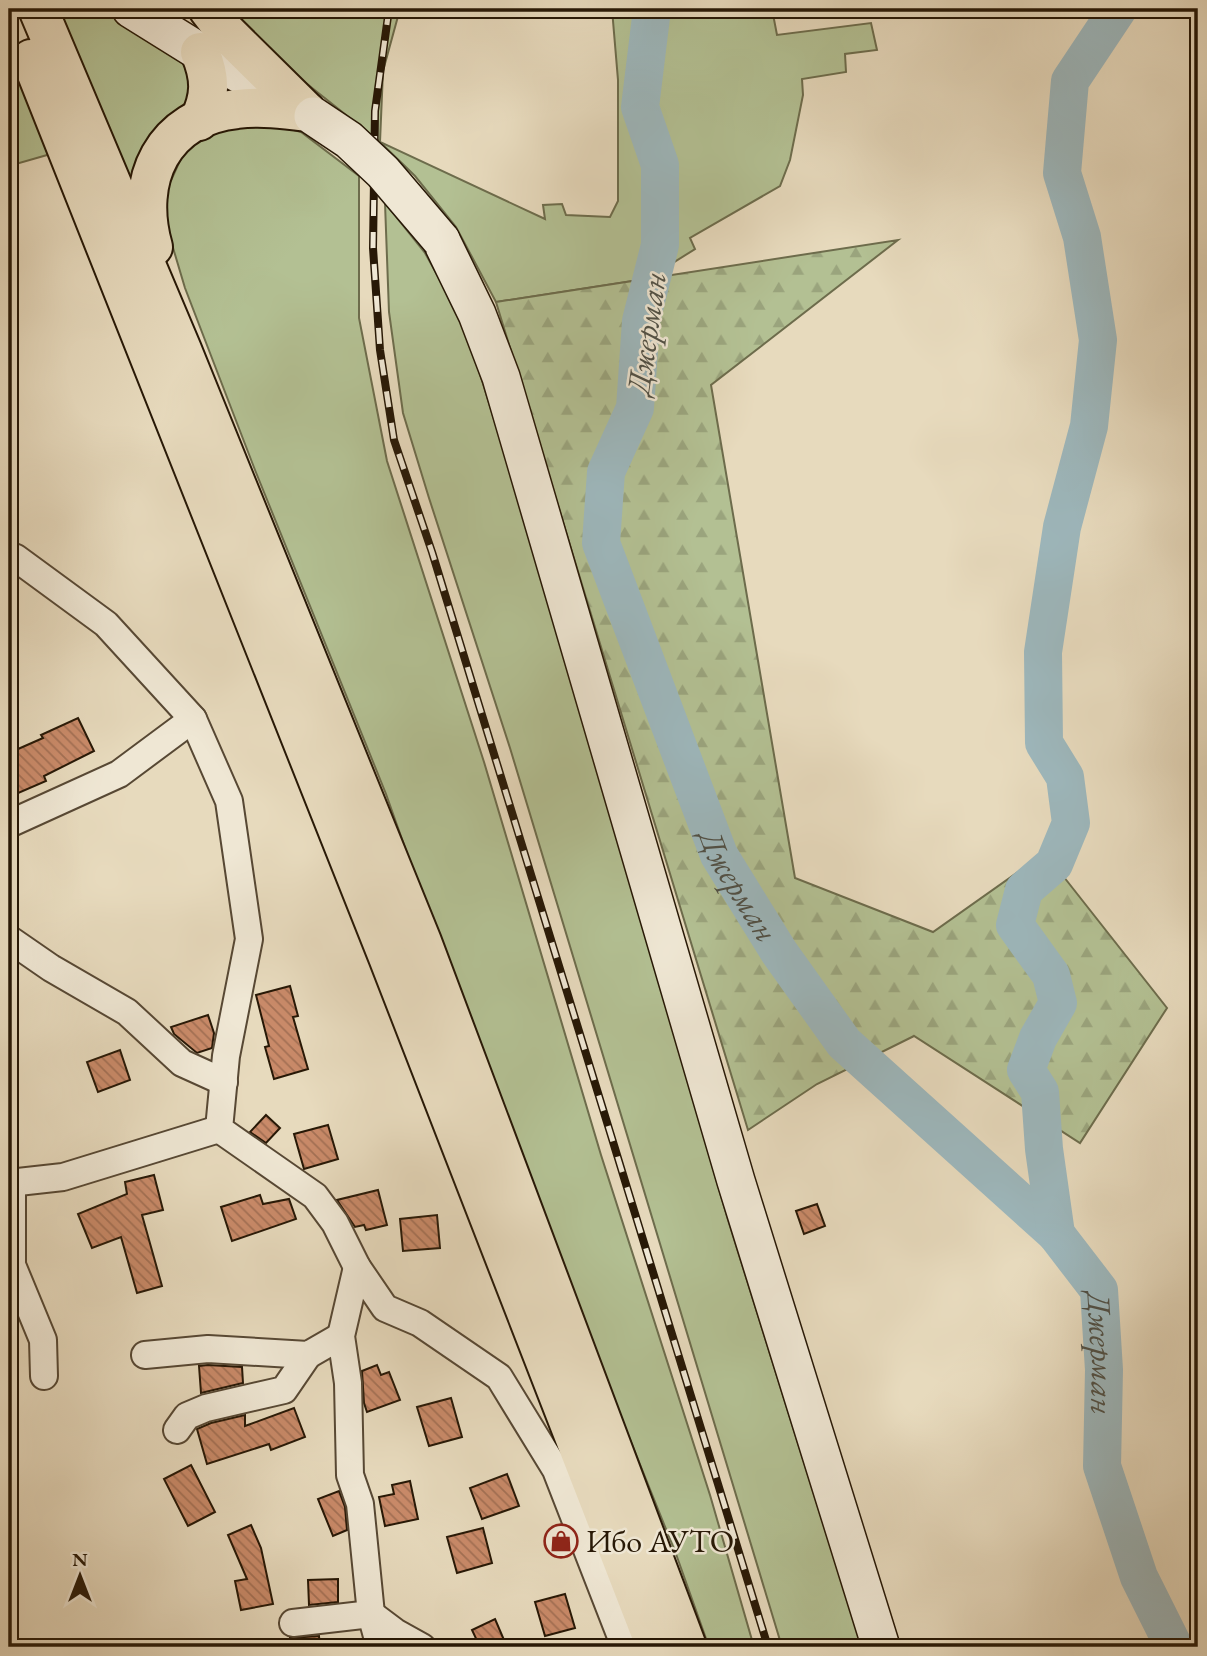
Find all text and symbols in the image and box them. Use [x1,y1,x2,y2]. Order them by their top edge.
water label: Джерман [616,269,676,400]
water label: Джерман [689,821,789,950]
water label: Джерман [1077,1287,1126,1416]
place label: Ибо АУТО [586,1520,734,1562]
shop icon: Ибо АУТО [542,1522,580,1560]
north arrow [46,1540,116,1610]
text: N [72,1547,88,1572]

